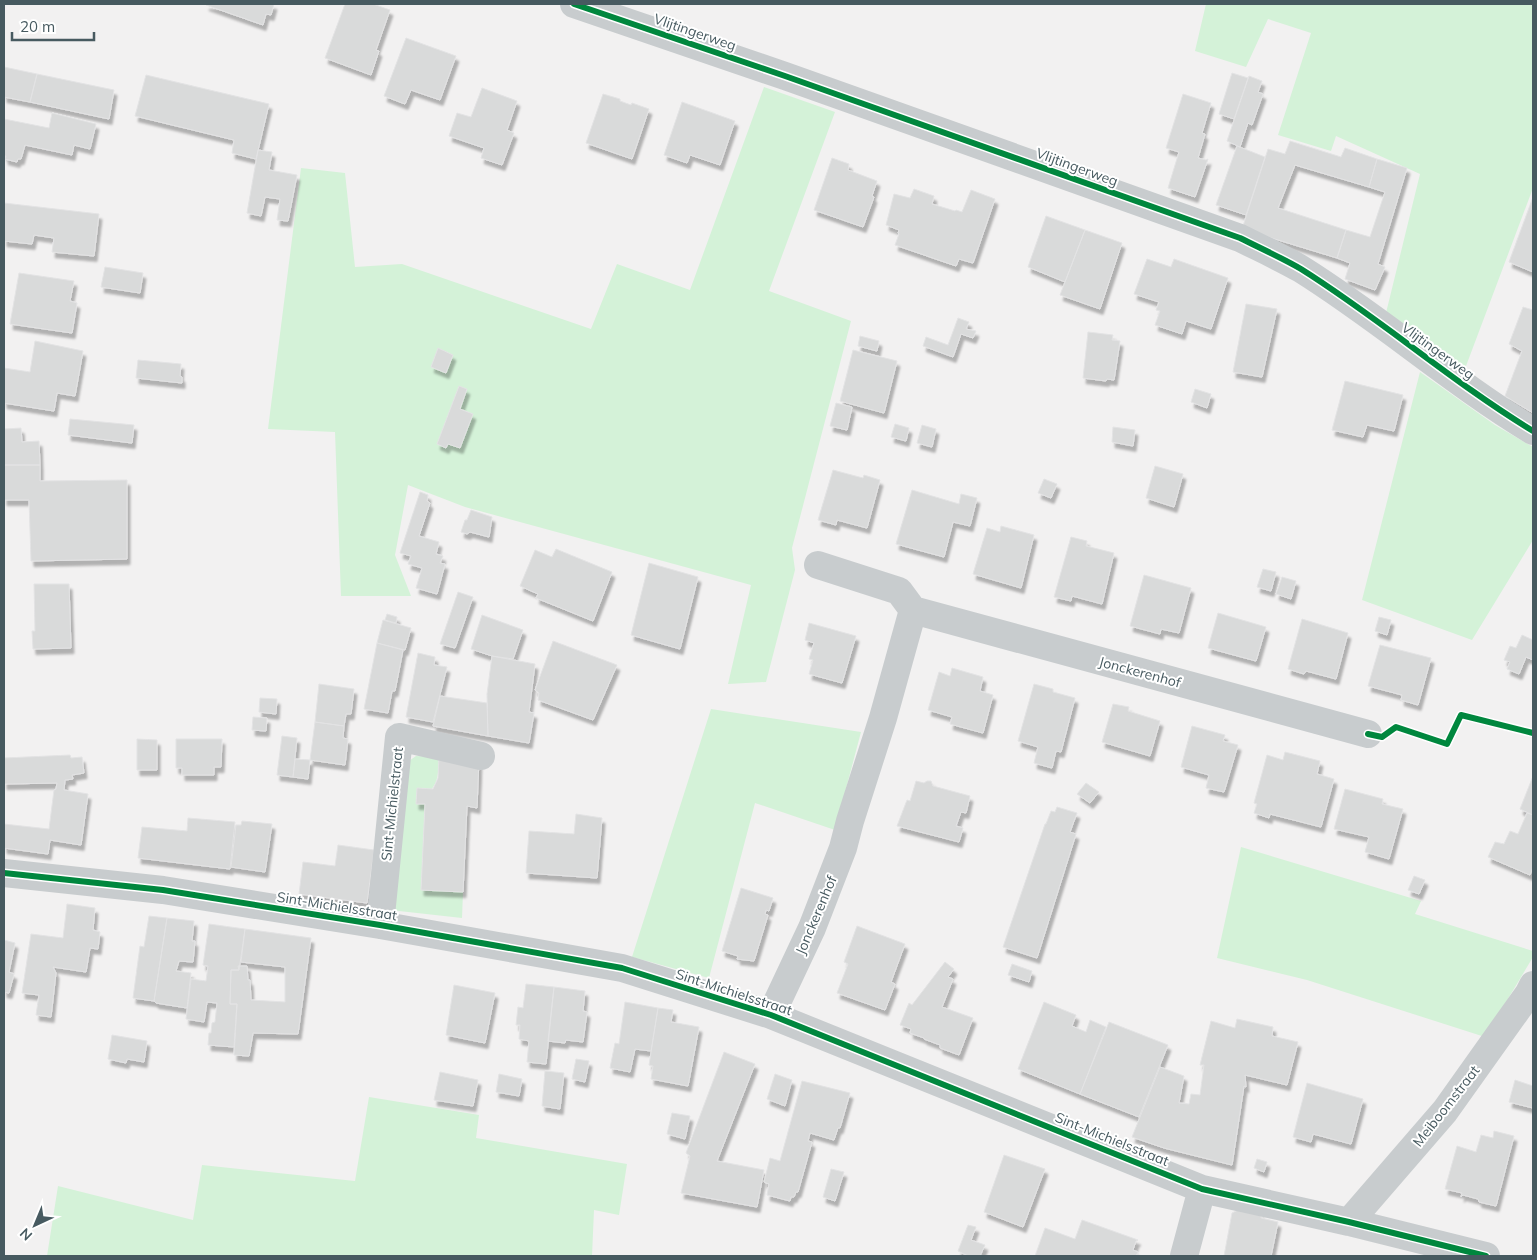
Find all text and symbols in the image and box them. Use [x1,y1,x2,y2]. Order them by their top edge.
scale bar [12,10,95,42]
street label: Vlijtingerweg [651,10,739,54]
text: 20 m [20,17,55,36]
street label: Vlijtingerweg [1034,144,1120,190]
street label: Vlijtingerweg [1398,318,1478,384]
street label: Jonckerenhof [1097,652,1183,692]
street label: Sint-Michielstraat [377,746,407,862]
street label: Jonckerenhof [791,873,841,957]
street label: Sint-Michielsstraat [276,888,398,924]
street label: Sint-Michielsstraat [674,965,795,1019]
street label: Meiboomstraat [1409,1062,1483,1150]
street label: Sint-Michielsstraat [1052,1108,1172,1170]
north arrow [10,1200,60,1250]
text: N [16,1224,36,1244]

